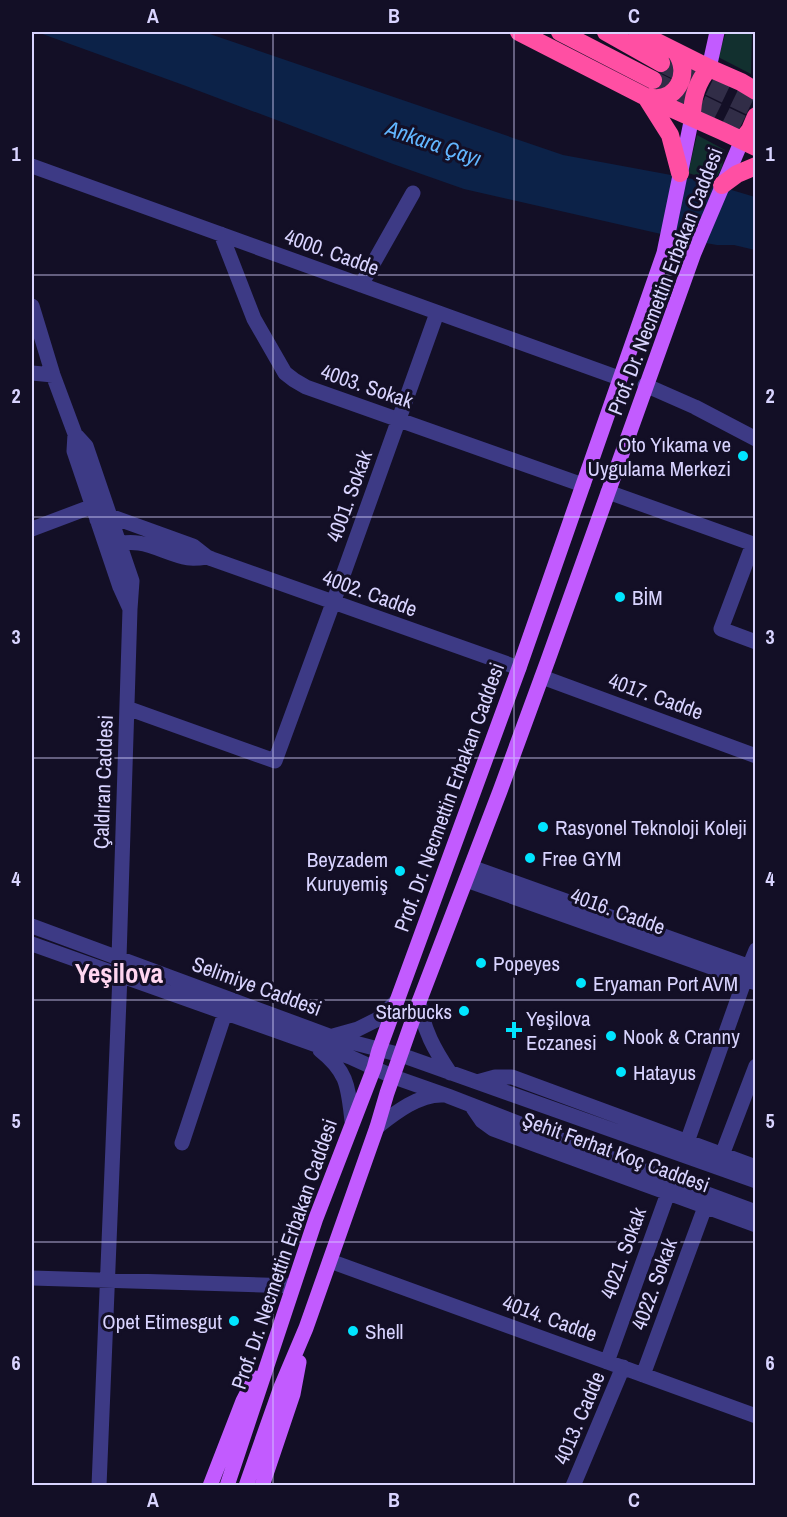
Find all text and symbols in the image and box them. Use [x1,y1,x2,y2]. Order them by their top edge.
text: A [147,2,159,29]
text: B [388,2,400,29]
text: C [628,2,640,29]
water label: Ankara Çayı [381,112,486,173]
text: 1 [11,140,21,167]
text: 1 [765,140,775,167]
street label: Prof. Dr. Necmettin Erbakan Caddesi [601,143,729,419]
street label: 4000. Cadde [281,222,383,282]
street label: 4003. Sokak [317,357,417,415]
text: 2 [11,382,21,409]
text: 2 [765,382,775,409]
place label: Oto Yıkama ve Uygulama Merkezi [587,430,731,483]
street label: 4001. Sokak [319,446,379,546]
marker: Oto Yıkama ve Uygulama Merkezi [736,449,750,463]
street label: 4002. Cadde [319,563,421,623]
place label: BİM [632,583,663,612]
marker: BİM [613,590,627,604]
text: 3 [11,623,21,650]
text: 3 [765,623,775,650]
street label: Prof. Dr. Necmettin Erbakan Caddesi [387,658,511,936]
street label: 4017. Cadde [605,666,707,726]
street label: Çaldıran Caddesi [86,715,120,849]
place label: Rasyonel Teknoloji Koleji [555,813,747,842]
marker: Rasyonel Teknoloji Koleji [536,820,550,834]
place label: Free GYM [542,844,621,873]
place label: Beyzadem Kuruyemiş [306,845,388,898]
marker: Free GYM [523,851,537,865]
marker: Beyzadem Kuruyemiş [393,864,407,878]
text: 4 [11,865,21,892]
text: 4 [765,865,775,892]
street label: 4016. Cadde [567,881,669,941]
street label: Selimiye Caddesi [188,949,326,1023]
place label: Popeyes [493,949,560,978]
district label: Yeşilova [75,955,164,991]
marker: Popeyes [474,956,488,970]
place label: Eryaman Port AVM [593,969,738,998]
marker: Eryaman Port AVM [574,976,588,990]
place label: Starbucks [375,997,452,1026]
marker: Starbucks [457,1004,471,1018]
place label: Yeşilova Eczanesi [526,1004,597,1057]
place label: Nook & Cranny [623,1022,740,1051]
marker: Yeşilova Eczanesi [507,1023,521,1037]
marker: Nook & Cranny [604,1029,618,1043]
place label: Hatayus [633,1058,696,1087]
marker: Hatayus [614,1065,628,1079]
street label: Şehit Ferhat Koç Caddesi [518,1105,714,1199]
text: 5 [11,1107,21,1134]
text: 5 [765,1107,775,1134]
street label: Prof. Dr. Necmettin Erbakan Caddesi [224,1115,344,1393]
street label: 4021. Sokak [593,1203,653,1303]
street label: 4022. Sokak [624,1234,684,1334]
street label: 4014. Cadde [499,1288,601,1348]
place label: Opet Etimesgut [102,1307,222,1336]
marker: Opet Etimesgut [227,1314,241,1328]
place label: Shell [365,1317,403,1346]
marker: Shell [346,1324,360,1338]
text: 6 [11,1349,21,1376]
text: 6 [765,1349,775,1376]
street label: 4013. Cadde [546,1367,612,1469]
text: A [147,1486,159,1513]
text: B [388,1486,400,1513]
text: C [628,1486,640,1513]

